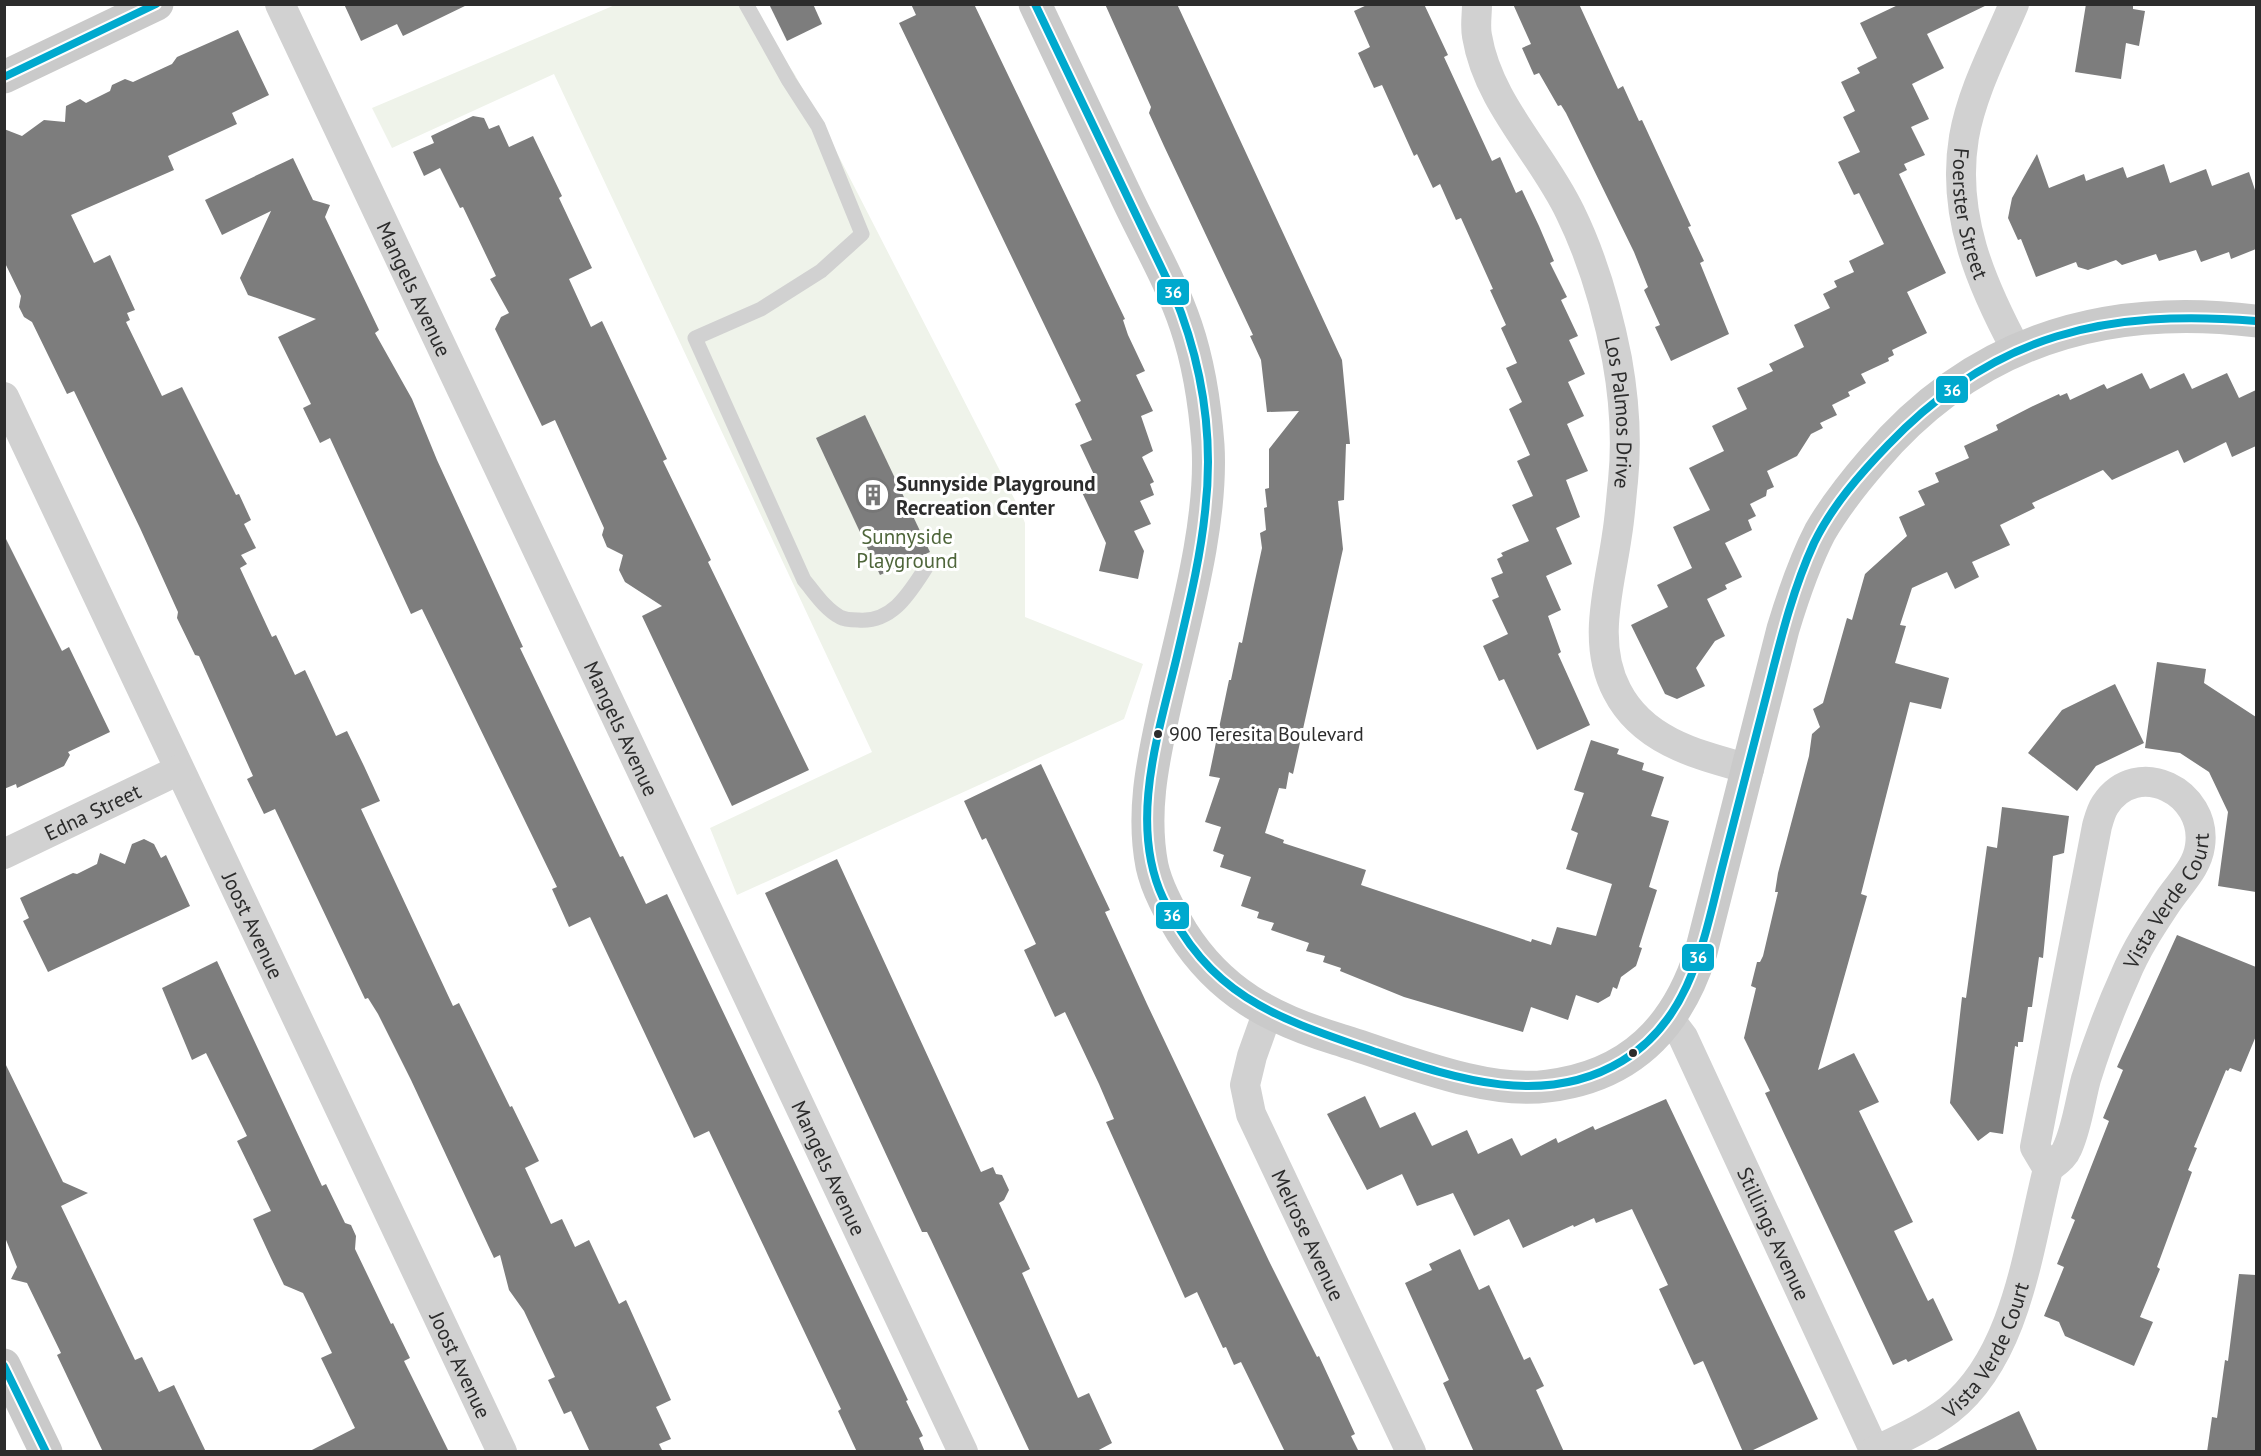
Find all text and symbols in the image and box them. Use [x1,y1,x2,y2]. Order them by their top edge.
street label: Foerster Street [1947,147,1995,283]
street label: Mangels Avenue [371,217,458,361]
line badge: 36 [1156,278,1190,306]
text: 36 [1164,282,1182,302]
street label: Los Palmos Drive [1599,334,1638,490]
line badge: 36 [1935,375,1969,404]
text: 36 [1943,380,1961,400]
place label: Sunnyside Playground Recreation Center [896,470,1096,521]
building icon: Sunnyside Playground Recreation Center [855,477,891,513]
park label: Sunnyside Playground [856,523,958,574]
street label: Mangels Avenue [578,657,665,800]
place label: 900 Teresita Boulevard [1169,721,1364,747]
marker: 900 Teresita Boulevard [1152,728,1164,740]
street label: Edna Street [40,777,145,846]
street label: Vista Verde Court [2116,833,2214,974]
street label: Joost Avenue [216,866,290,983]
line badge: 36 [1155,901,1190,930]
text: 36 [1163,905,1181,925]
line badge: 36 [1681,943,1715,972]
text: 36 [1689,947,1707,967]
unlabelled marker [1627,1047,1639,1059]
street label: Mangels Avenue [786,1096,872,1240]
street label: Stillings Avenue [1731,1163,1816,1305]
street label: Melrose Avenue [1266,1165,1351,1305]
street label: Vista Verde Court [1936,1279,2034,1424]
street label: Joost Avenue [424,1306,498,1422]

